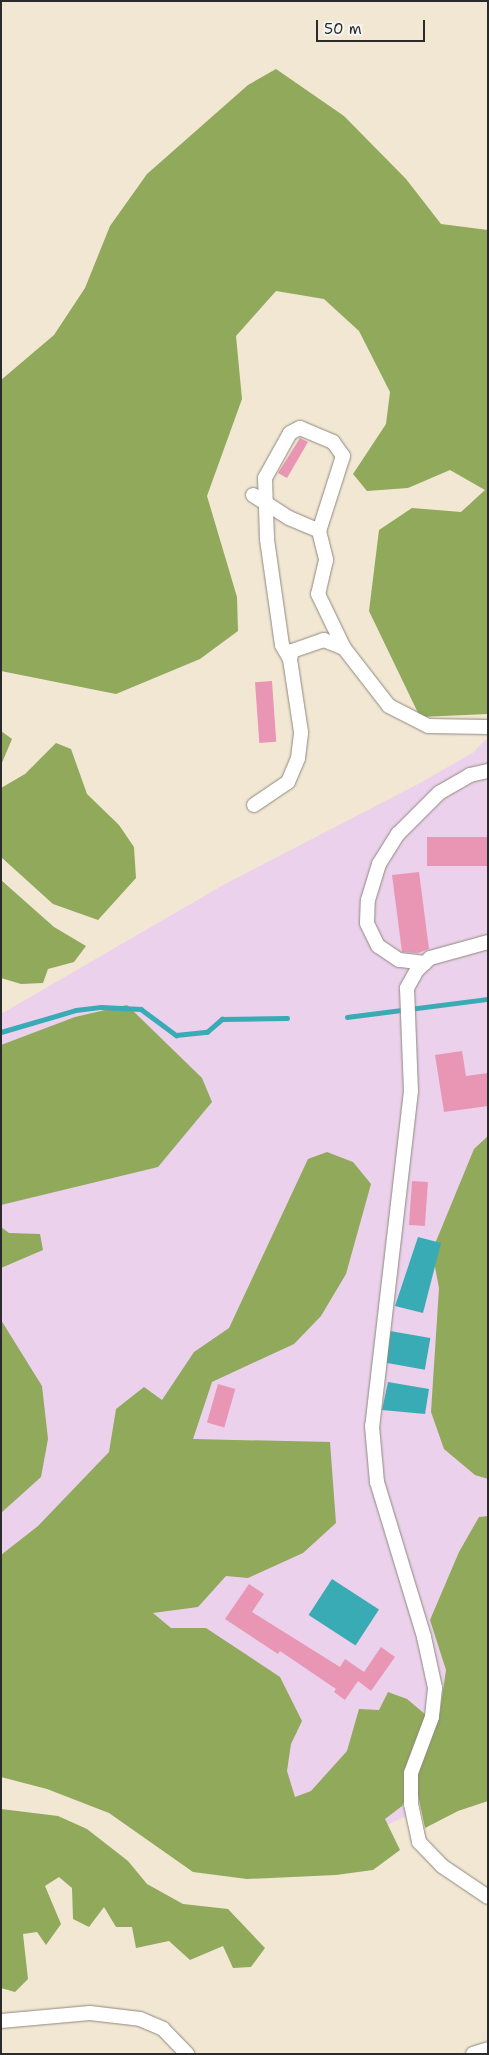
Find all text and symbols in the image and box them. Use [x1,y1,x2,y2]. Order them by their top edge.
scale bar [319,10,428,42]
text: 50 m [324,19,362,39]

